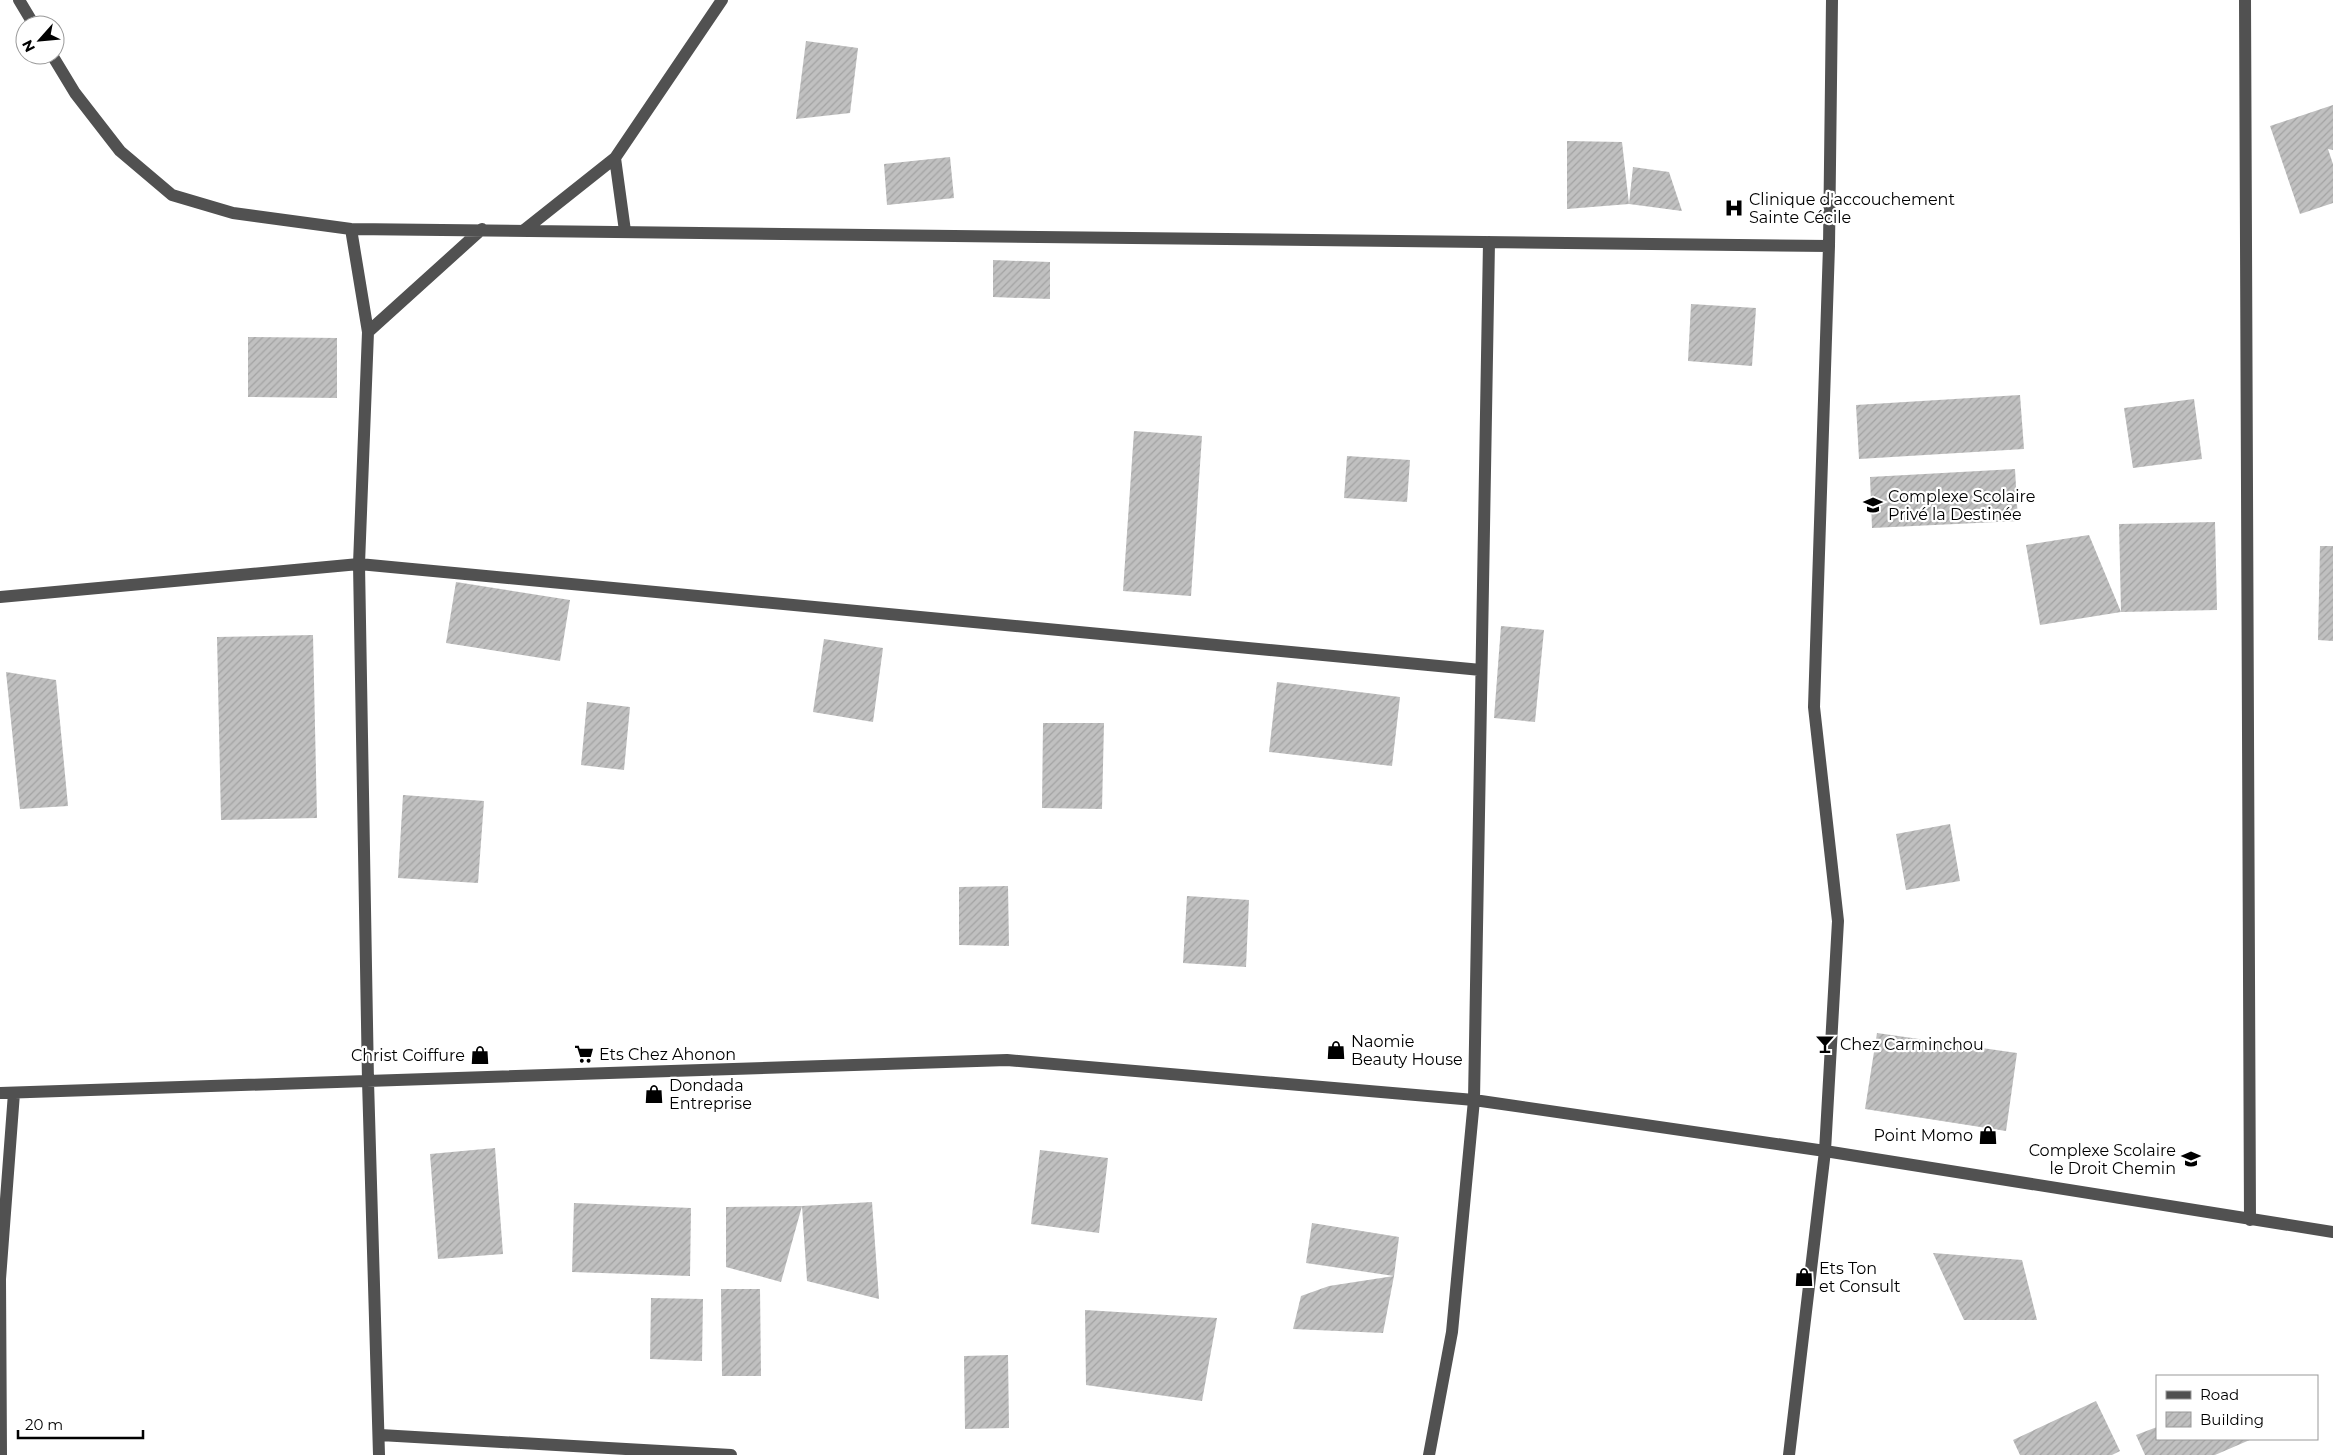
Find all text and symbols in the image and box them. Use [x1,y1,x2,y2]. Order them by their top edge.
north arrow [15,15,65,65]
text: N [18,37,39,55]
place label: Clinique d'accouchement Sainte Cécile [1749,190,1955,227]
hospital icon: Clinique d'accouchement Sainte Cécile [1723,197,1745,219]
place label: Complexe Scolaire Privé la Destinée [1888,487,2035,524]
school or university icon: Complexe Scolaire Privé la Destinée [1862,494,1884,516]
place label: Naomie Beauty House [1351,1032,1463,1069]
bar icon: Chez Carminchou [1814,1033,1836,1055]
place label: Chez Carminchou [1840,1035,1984,1054]
shop icon: Naomie Beauty House [1325,1039,1347,1061]
supermarket icon: Ets Chez Ahonon [573,1043,595,1065]
shop icon: Christ Coiffure [469,1044,491,1066]
place label: Ets Chez Ahonon [599,1045,736,1064]
place label: Christ Coiffure [351,1046,465,1065]
place label: Dondada Entreprise [669,1076,752,1113]
shop icon: Dondada Entreprise [643,1083,665,1105]
shop icon: Point Momo [1977,1124,1999,1146]
place label: Point Momo [1874,1126,1973,1145]
place label: Complexe Scolaire le Droit Chemin [2029,1141,2176,1178]
school or university icon: Complexe Scolaire le Droit Chemin [2180,1148,2202,1170]
place label: Ets Ton et Consult [1819,1259,1901,1296]
shop icon: Ets Ton et Consult [1793,1266,1815,1288]
legend [2156,1375,2318,1440]
text: Road [2200,1385,2239,1404]
scale bar [18,1408,142,1440]
text: Building [2200,1410,2264,1429]
text: 20 m [25,1415,63,1434]

